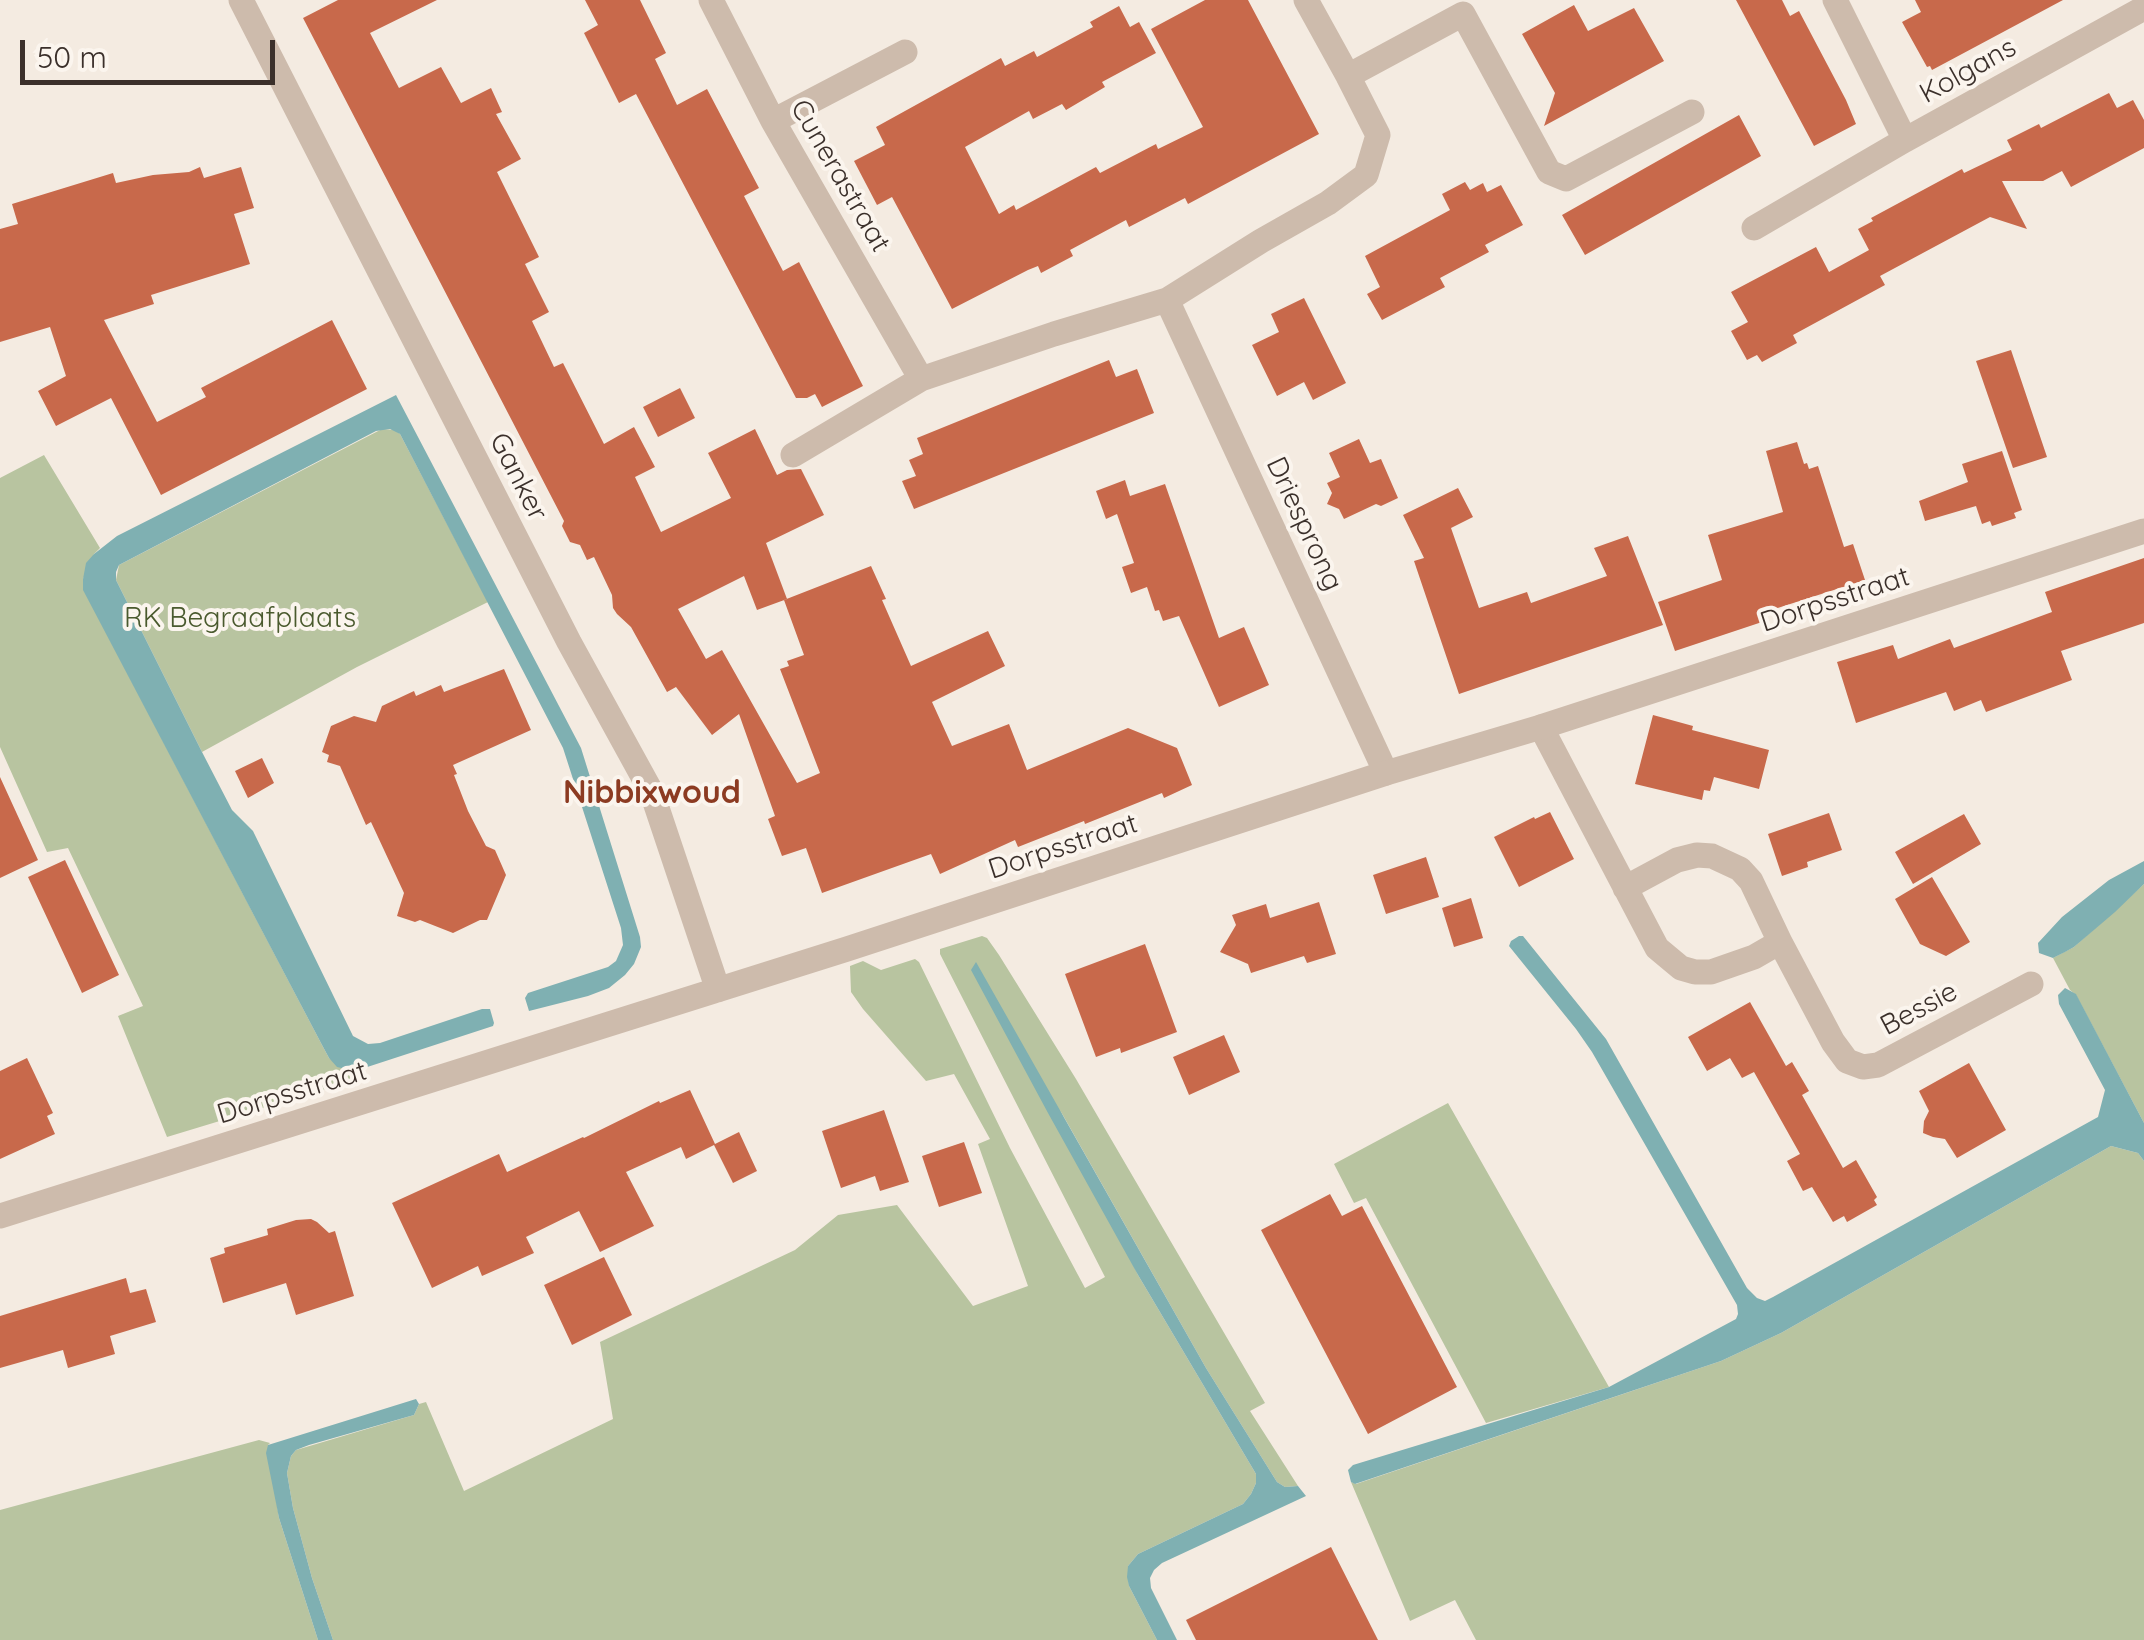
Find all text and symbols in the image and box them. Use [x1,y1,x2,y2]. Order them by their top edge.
scale bar [25,20,280,82]
street label: Kolgans [1914,31,2022,111]
text: 50 m [37,38,107,76]
street label: Cunerastraat [783,94,897,258]
street label: Ganker [482,428,554,526]
street label: Driesprong [1258,452,1350,596]
street label: Dorpsstraat [1756,560,1914,640]
park label: RK Begraafplaats [124,602,356,636]
district label: Nibbixwoud [563,774,741,812]
street label: Dorpsstraat [984,807,1142,887]
street label: Bessie [1875,975,1963,1043]
street label: Dorpsstraat [213,1054,371,1132]

